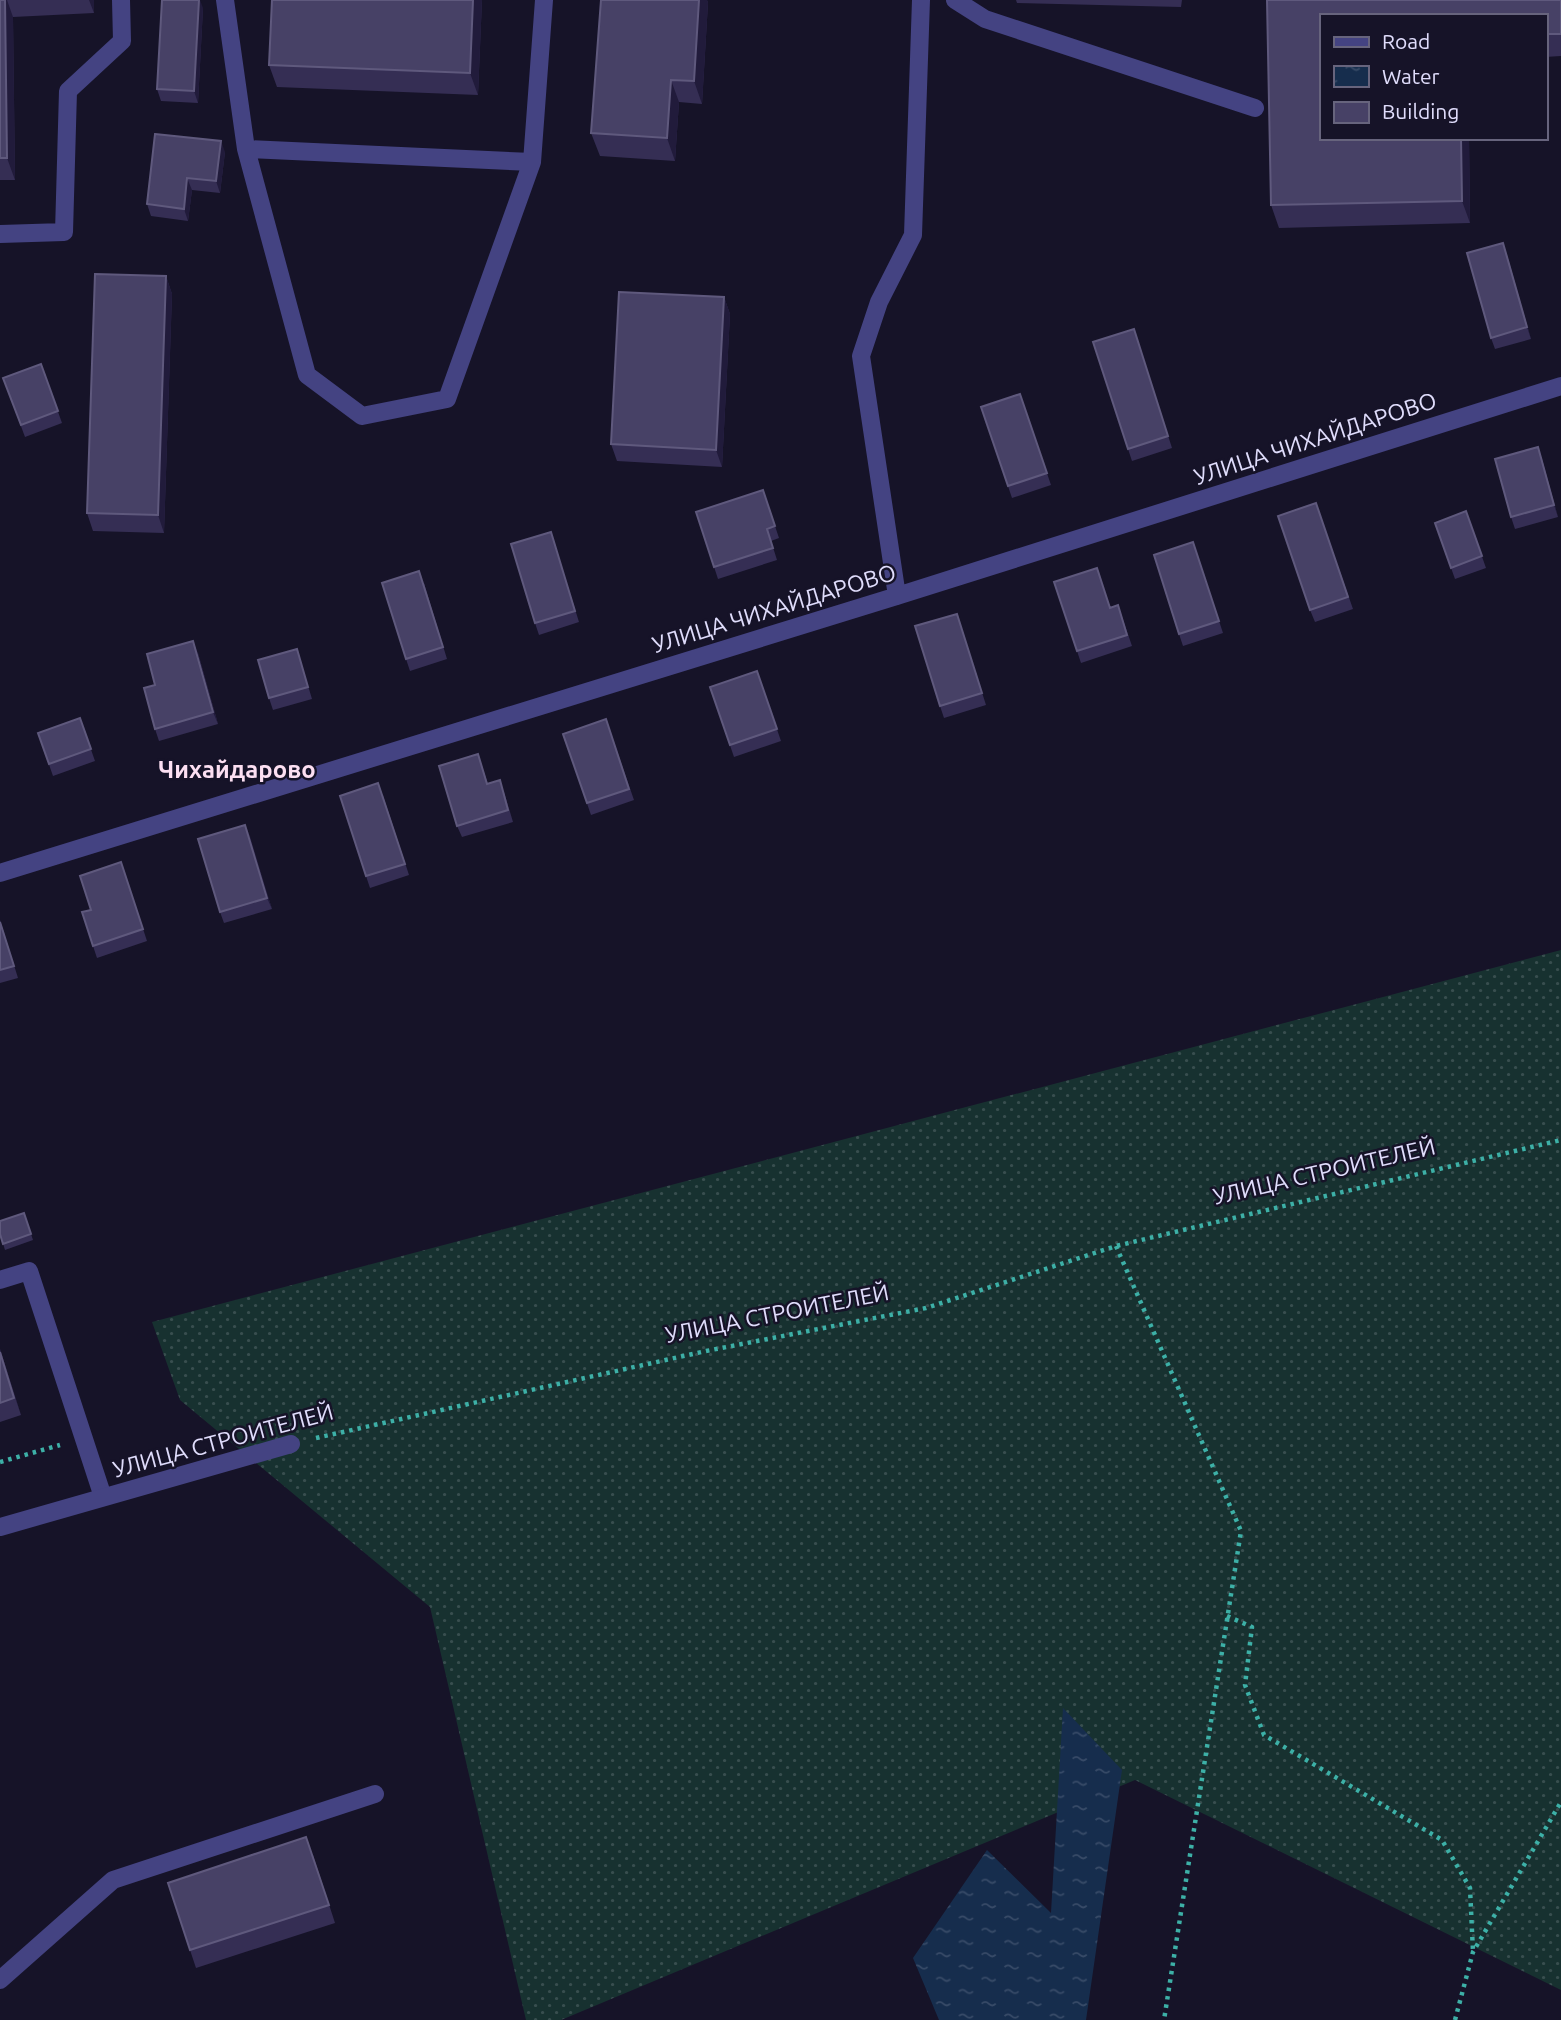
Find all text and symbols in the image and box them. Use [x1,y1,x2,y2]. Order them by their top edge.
legend [1320,14,1547,140]
text: Road [1382,29,1430,53]
text: Water [1382,64,1440,88]
text: Building [1382,99,1459,123]
street label: УЛИЦА ЧИХАЙДАРОВО [1191,387,1439,489]
street label: УЛИЦА ЧИХАЙДАРОВО [649,559,899,657]
district label: Чихайдарово [158,756,316,783]
street label: УЛИЦА СТРОИТЕЛЕЙ [1210,1133,1438,1209]
street label: УЛИЦА СТРОИТЕЛЕЙ [663,1279,891,1347]
street label: УЛИЦА СТРОИТЕЛЕЙ [110,1399,336,1481]

